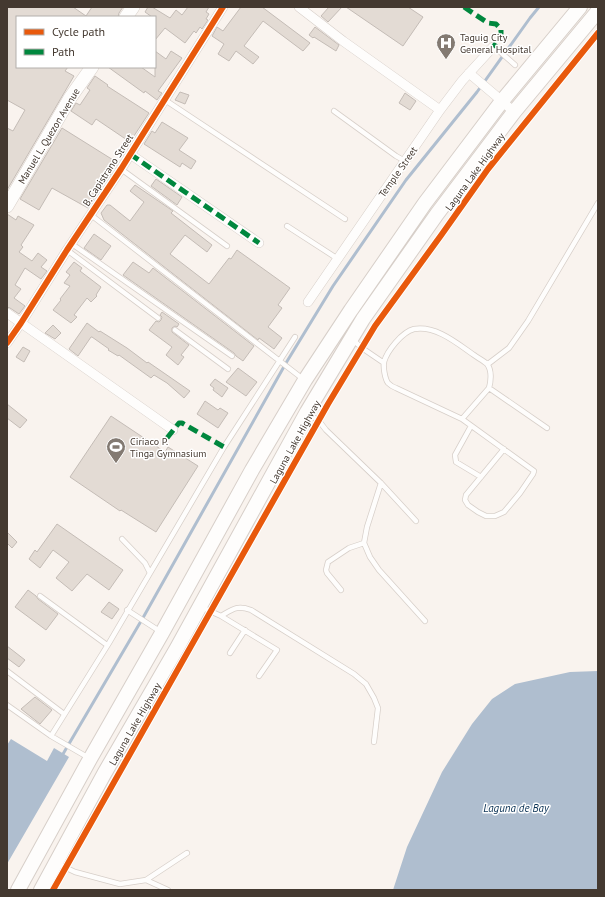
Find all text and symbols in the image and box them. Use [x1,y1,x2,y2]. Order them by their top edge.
legend [16,16,156,68]
text: Cycle path [52,24,105,39]
place label: Taguig City General Hospital [460,31,531,56]
hospital icon: Taguig City General Hospital [435,32,457,60]
text: Path [52,44,75,59]
street label: Manuel L. Quezon Avenue [15,86,83,186]
street label: Laguna Lake Highway [442,130,508,214]
street label: B. Capistrano Street [80,131,137,209]
street label: Temple Street [376,144,421,200]
street label: Laguna Lake Highway [267,398,323,486]
place label: Ciriaco P. Tinga Gymnasium [130,435,206,460]
sports icon: Ciriaco P. Tinga Gymnasium [105,436,127,464]
street label: Laguna Lake Highway [106,680,164,768]
water label: Laguna de Bay [483,801,550,815]

